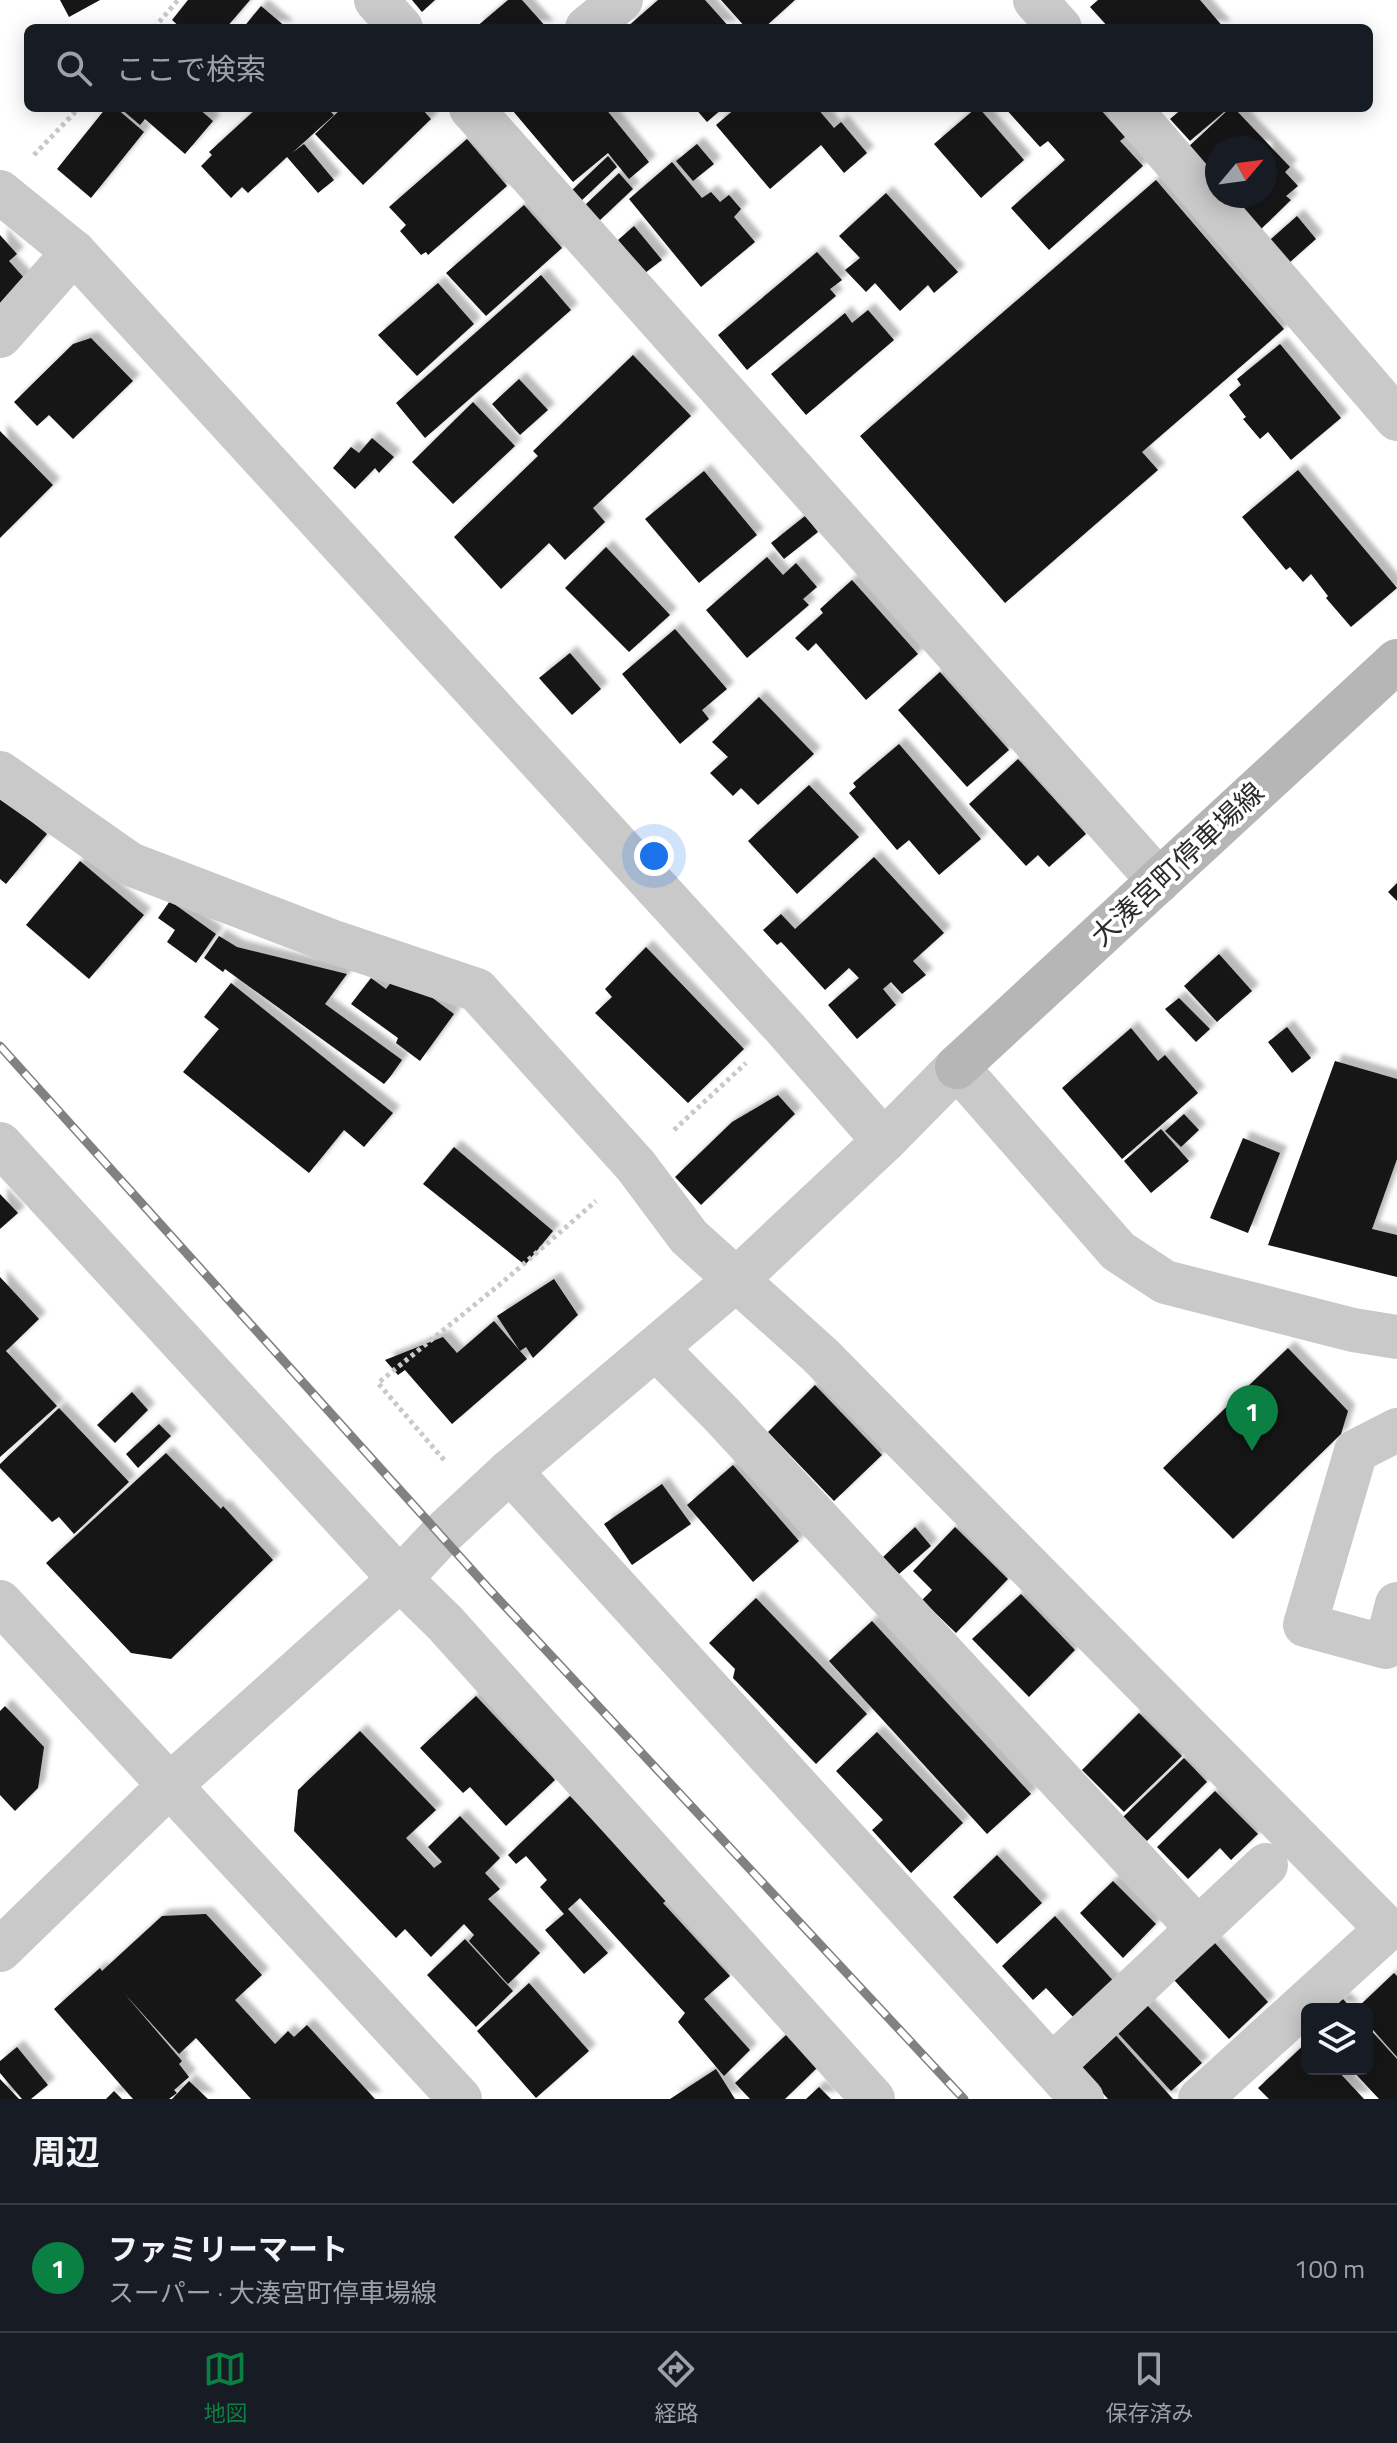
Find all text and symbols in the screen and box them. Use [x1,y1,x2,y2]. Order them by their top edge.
search box [24,24,1373,112]
icon: search [52,46,96,90]
text: ここで検索 [116,46,266,92]
north arrow [1205,136,1277,208]
street label: 大湊宮町停車場線 [1080,772,1273,956]
your location [634,836,674,876]
pin: 1 [1226,1385,1278,1451]
map controls [1301,2003,1373,2075]
button: layers [1301,2003,1373,2075]
text: 周辺 [32,2125,100,2177]
text: ファミリーマート [108,2226,348,2272]
text: 1 [51,2249,65,2288]
text: 100 m [1294,2249,1365,2288]
text: スーパー · 大湊宮町停車場線 [108,2273,437,2312]
tab: 地図 [203,2347,248,2430]
tab: 経路 [654,2347,699,2430]
tab: 保存済み [1105,2347,1194,2430]

